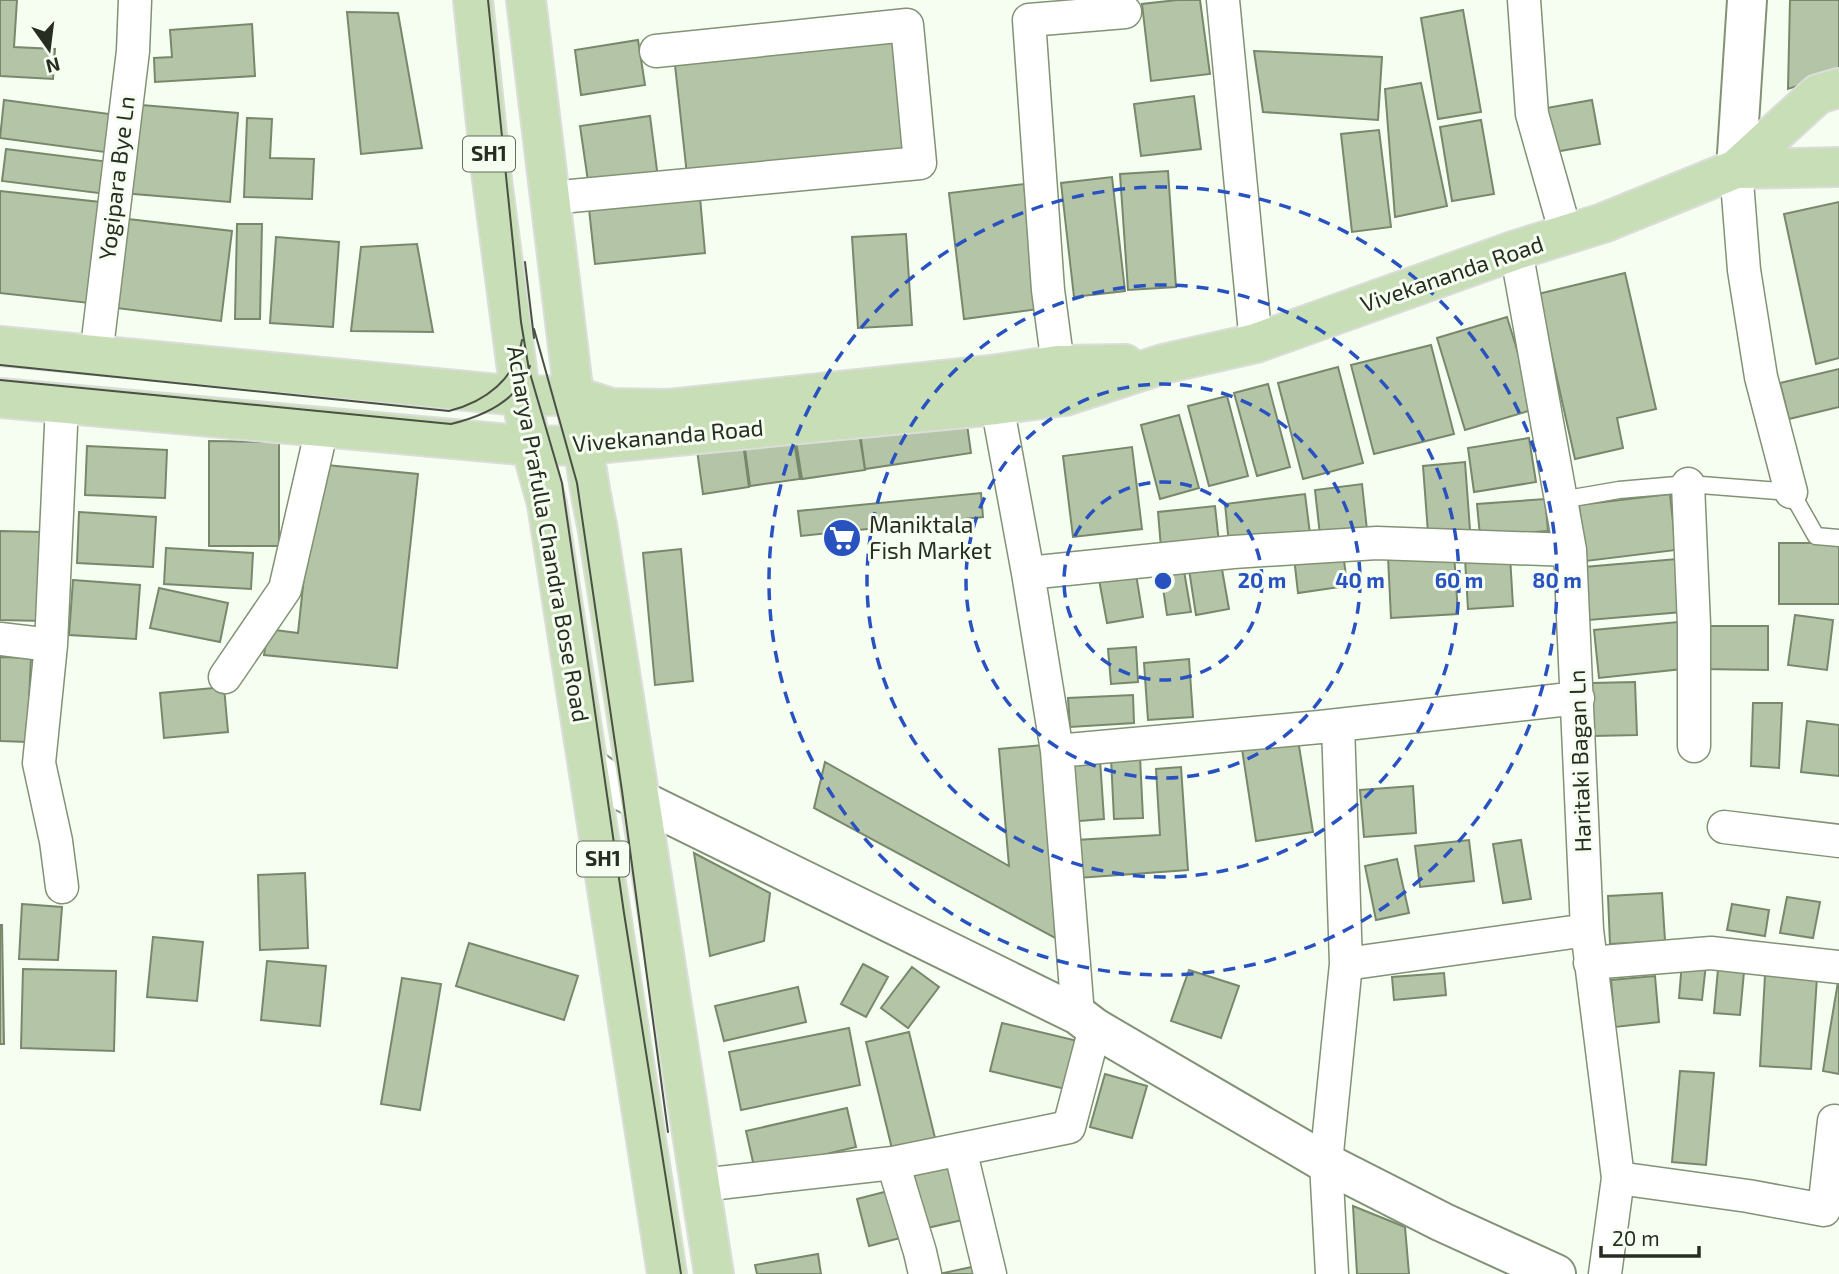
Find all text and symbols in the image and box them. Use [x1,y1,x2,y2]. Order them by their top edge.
north arrow [14,14,84,84]
text: N [44,53,63,79]
street label: Yogipara Bye Ln [92,94,140,262]
road number: SH1 [463,136,515,172]
street label: Vivekananda Road [1356,229,1547,318]
street label: Acharya Prafulla Chandra Bose Road [502,344,596,724]
street label: Vivekananda Road [571,413,765,457]
place label: Maniktala Fish Market [869,510,992,564]
supermarket icon: Maniktala Fish Market [821,517,863,559]
text: 20 m [1238,567,1286,592]
text: 40 m [1335,567,1385,592]
text: 60 m [1435,567,1483,592]
text: 80 m [1532,567,1582,592]
centre of rings [1151,569,1175,593]
street label: Haritaki Bagan Ln [1562,669,1596,853]
road number: SH1 [577,842,629,876]
scale bar [1601,1214,1699,1258]
text: 20 m [1612,1225,1660,1250]

